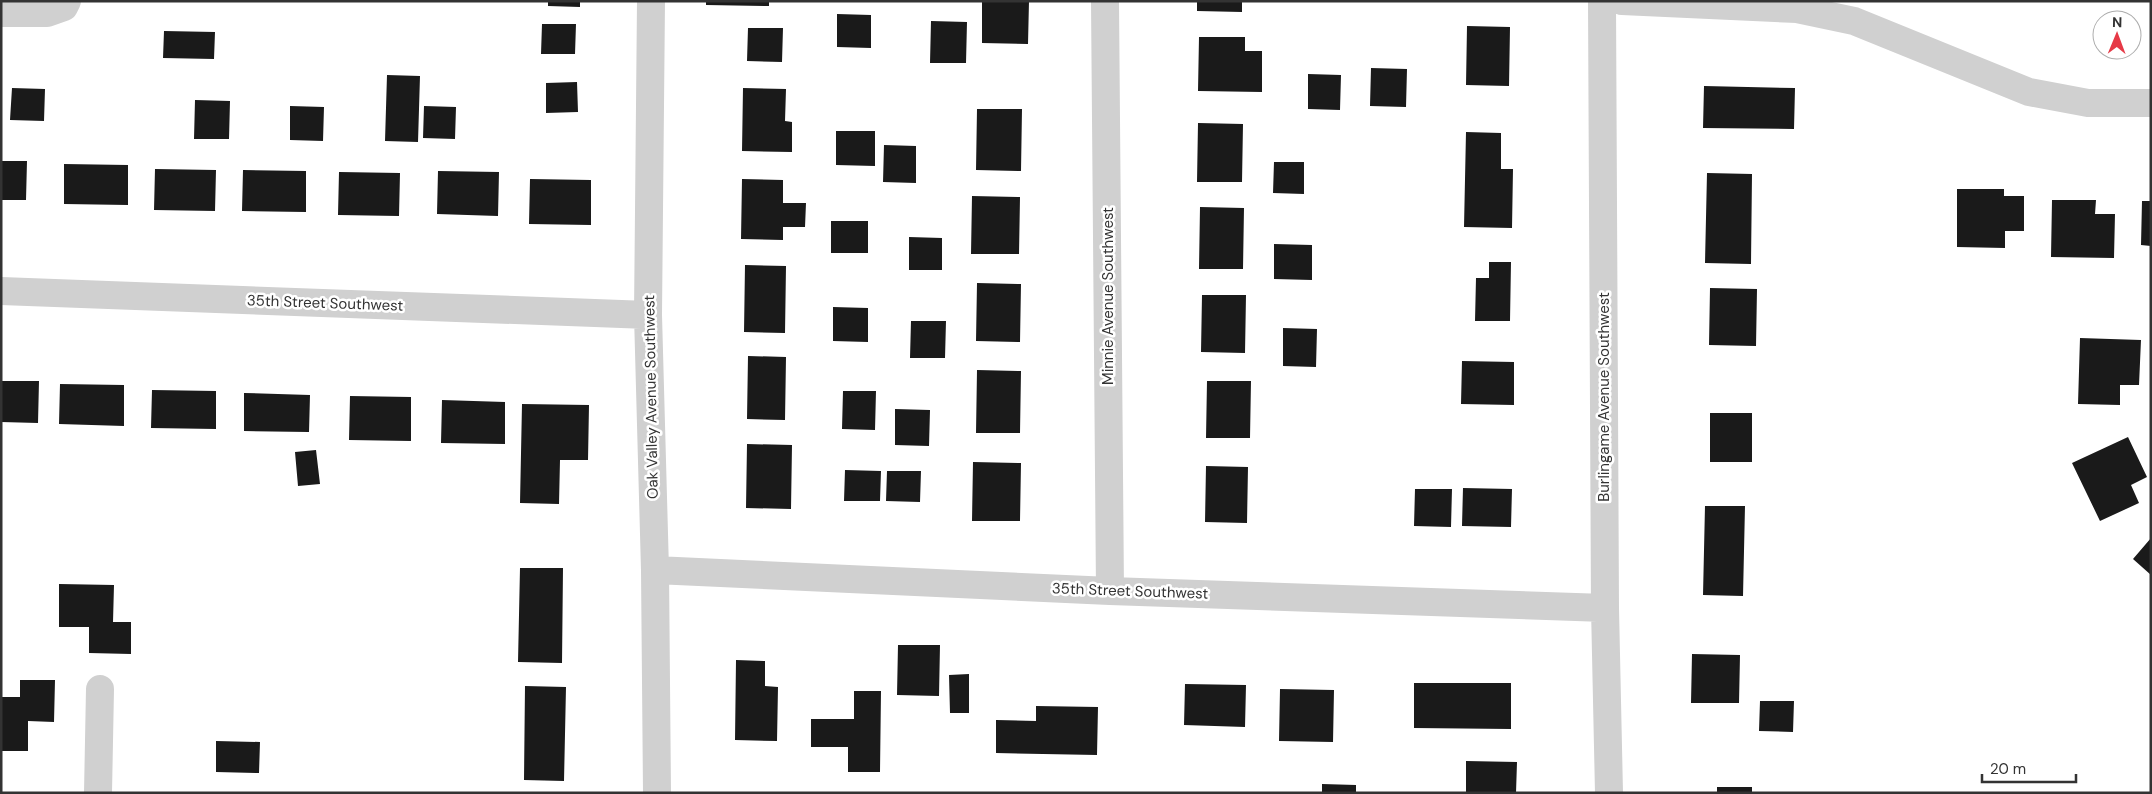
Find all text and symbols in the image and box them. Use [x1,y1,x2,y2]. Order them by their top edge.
north arrow [2092,10,2142,60]
text: N [2112,13,2122,31]
street label: Minnie Avenue Southwest [1098,207,1118,385]
street label: 35th Street Southwest [246,290,404,316]
street label: Burlingame Avenue Southwest [1594,292,1614,502]
street label: Oak Valley Avenue Southwest [639,295,663,499]
street label: 35th Street Southwest [1051,578,1209,604]
scale bar [1982,752,2076,784]
text: 20 m [1990,759,2026,779]

